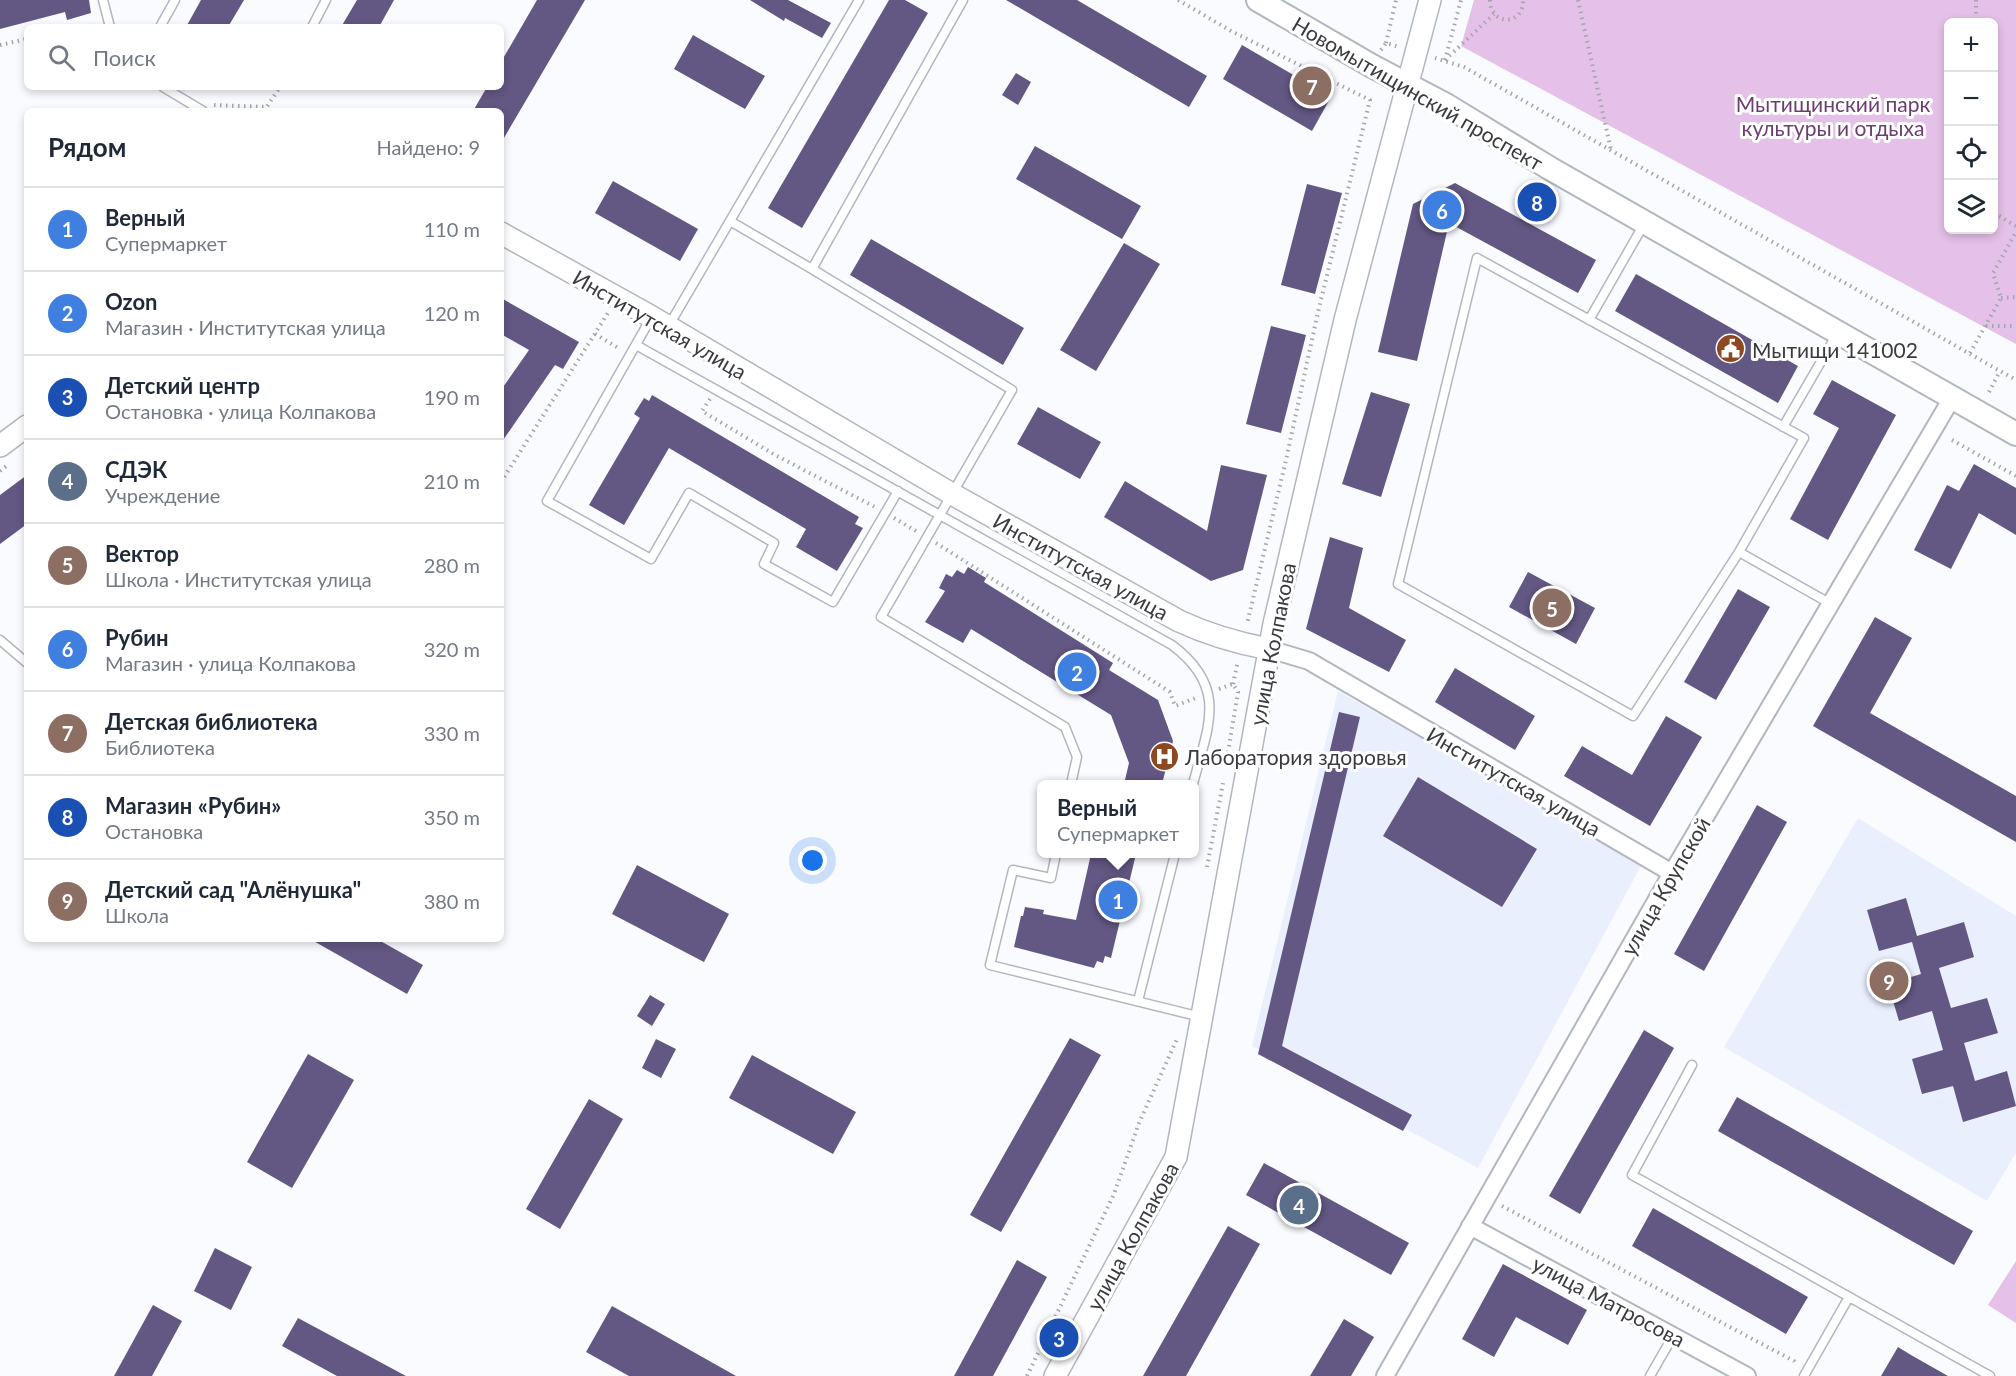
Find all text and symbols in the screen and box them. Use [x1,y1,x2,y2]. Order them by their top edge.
street label: Новомытищинский проспект [1288,11,1548,175]
map controls [1944,18,1998,234]
button: + [1944,18,1998,72]
search box [24,24,504,90]
icon: search [45,41,78,74]
text: Поиск [93,44,156,71]
pin: 7 [1292,64,1332,109]
button: − [1944,72,1998,126]
park label: Мытищинский парк культуры и отдыха [1736,91,1930,140]
button: locate [1944,126,1998,180]
text: Рядом [48,131,126,163]
text: Найдено: 9 [377,135,480,159]
pin: 8 [1518,180,1556,224]
button: layers [1944,180,1998,234]
pin: 6 [1422,188,1462,232]
text: Верный [105,204,185,231]
text: 1 [62,217,73,241]
text: 110 m [424,217,480,241]
text: Супермаркет [105,231,227,255]
street label: Институтская улица [569,264,751,384]
text: Ozon [105,288,158,315]
text: 2 [62,301,73,325]
text: 120 m [424,301,480,325]
text: Магазин · Институтская улица [105,315,386,339]
public building icon: Мытищи 141002 [1715,333,1747,365]
place label: Мытищи 141002 [1752,337,1918,362]
text: Детский центр [105,372,260,399]
text: 3 [62,385,73,409]
text: 190 m [424,385,480,409]
text: Остановка · улица Колпакова [105,399,376,423]
text: СДЭК [105,456,167,483]
text: 4 [62,469,73,493]
text: 210 m [424,469,480,493]
text: Учреждение [105,483,220,507]
street label: Институтская улица [989,507,1173,625]
text: Вектор [105,540,179,567]
text: 5 [62,553,73,577]
text: 280 m [424,553,480,577]
street label: улица Колпакова [1244,560,1300,728]
text: Школа · Институтская улица [105,567,372,591]
pin: 5 [1532,586,1572,630]
text: Рубин [105,624,169,651]
text: 6 [62,637,73,661]
text: 320 m [424,637,480,661]
pin: 2 [1058,650,1096,694]
text: Магазин · улица Колпакова [105,651,356,675]
text: Детская библиотека [105,708,318,735]
text: 7 [62,721,73,745]
text: 330 m [424,721,480,745]
street label: Институтская улица [1423,721,1605,841]
text: Библиотека [105,735,215,759]
hospital icon: Лаборатория здоровья [1148,740,1180,772]
place label: Лаборатория здоровья [1184,744,1407,769]
popup [1037,780,1199,858]
text: Магазин «Рубин» [105,792,281,819]
text: Верный [1057,794,1137,821]
text: 8 [62,805,73,829]
text: 350 m [424,805,480,829]
street label: улица Крупской [1615,813,1715,959]
text: Остановка [105,819,203,843]
text: Супермаркет [1057,821,1179,845]
your location [798,846,827,875]
text: Детский сад "Алёнушка" [105,876,361,903]
pin: 1 [1098,878,1138,922]
text: 9 [62,889,73,913]
text: 380 m [424,889,480,913]
text: Школа [105,903,169,927]
pin: 9 [1870,958,1908,1004]
street label: улица Колпакова [1081,1158,1183,1314]
pin: 4 [1280,1182,1318,1228]
street label: улица Матросова [1529,1250,1689,1352]
pin: 3 [1040,1316,1078,1360]

